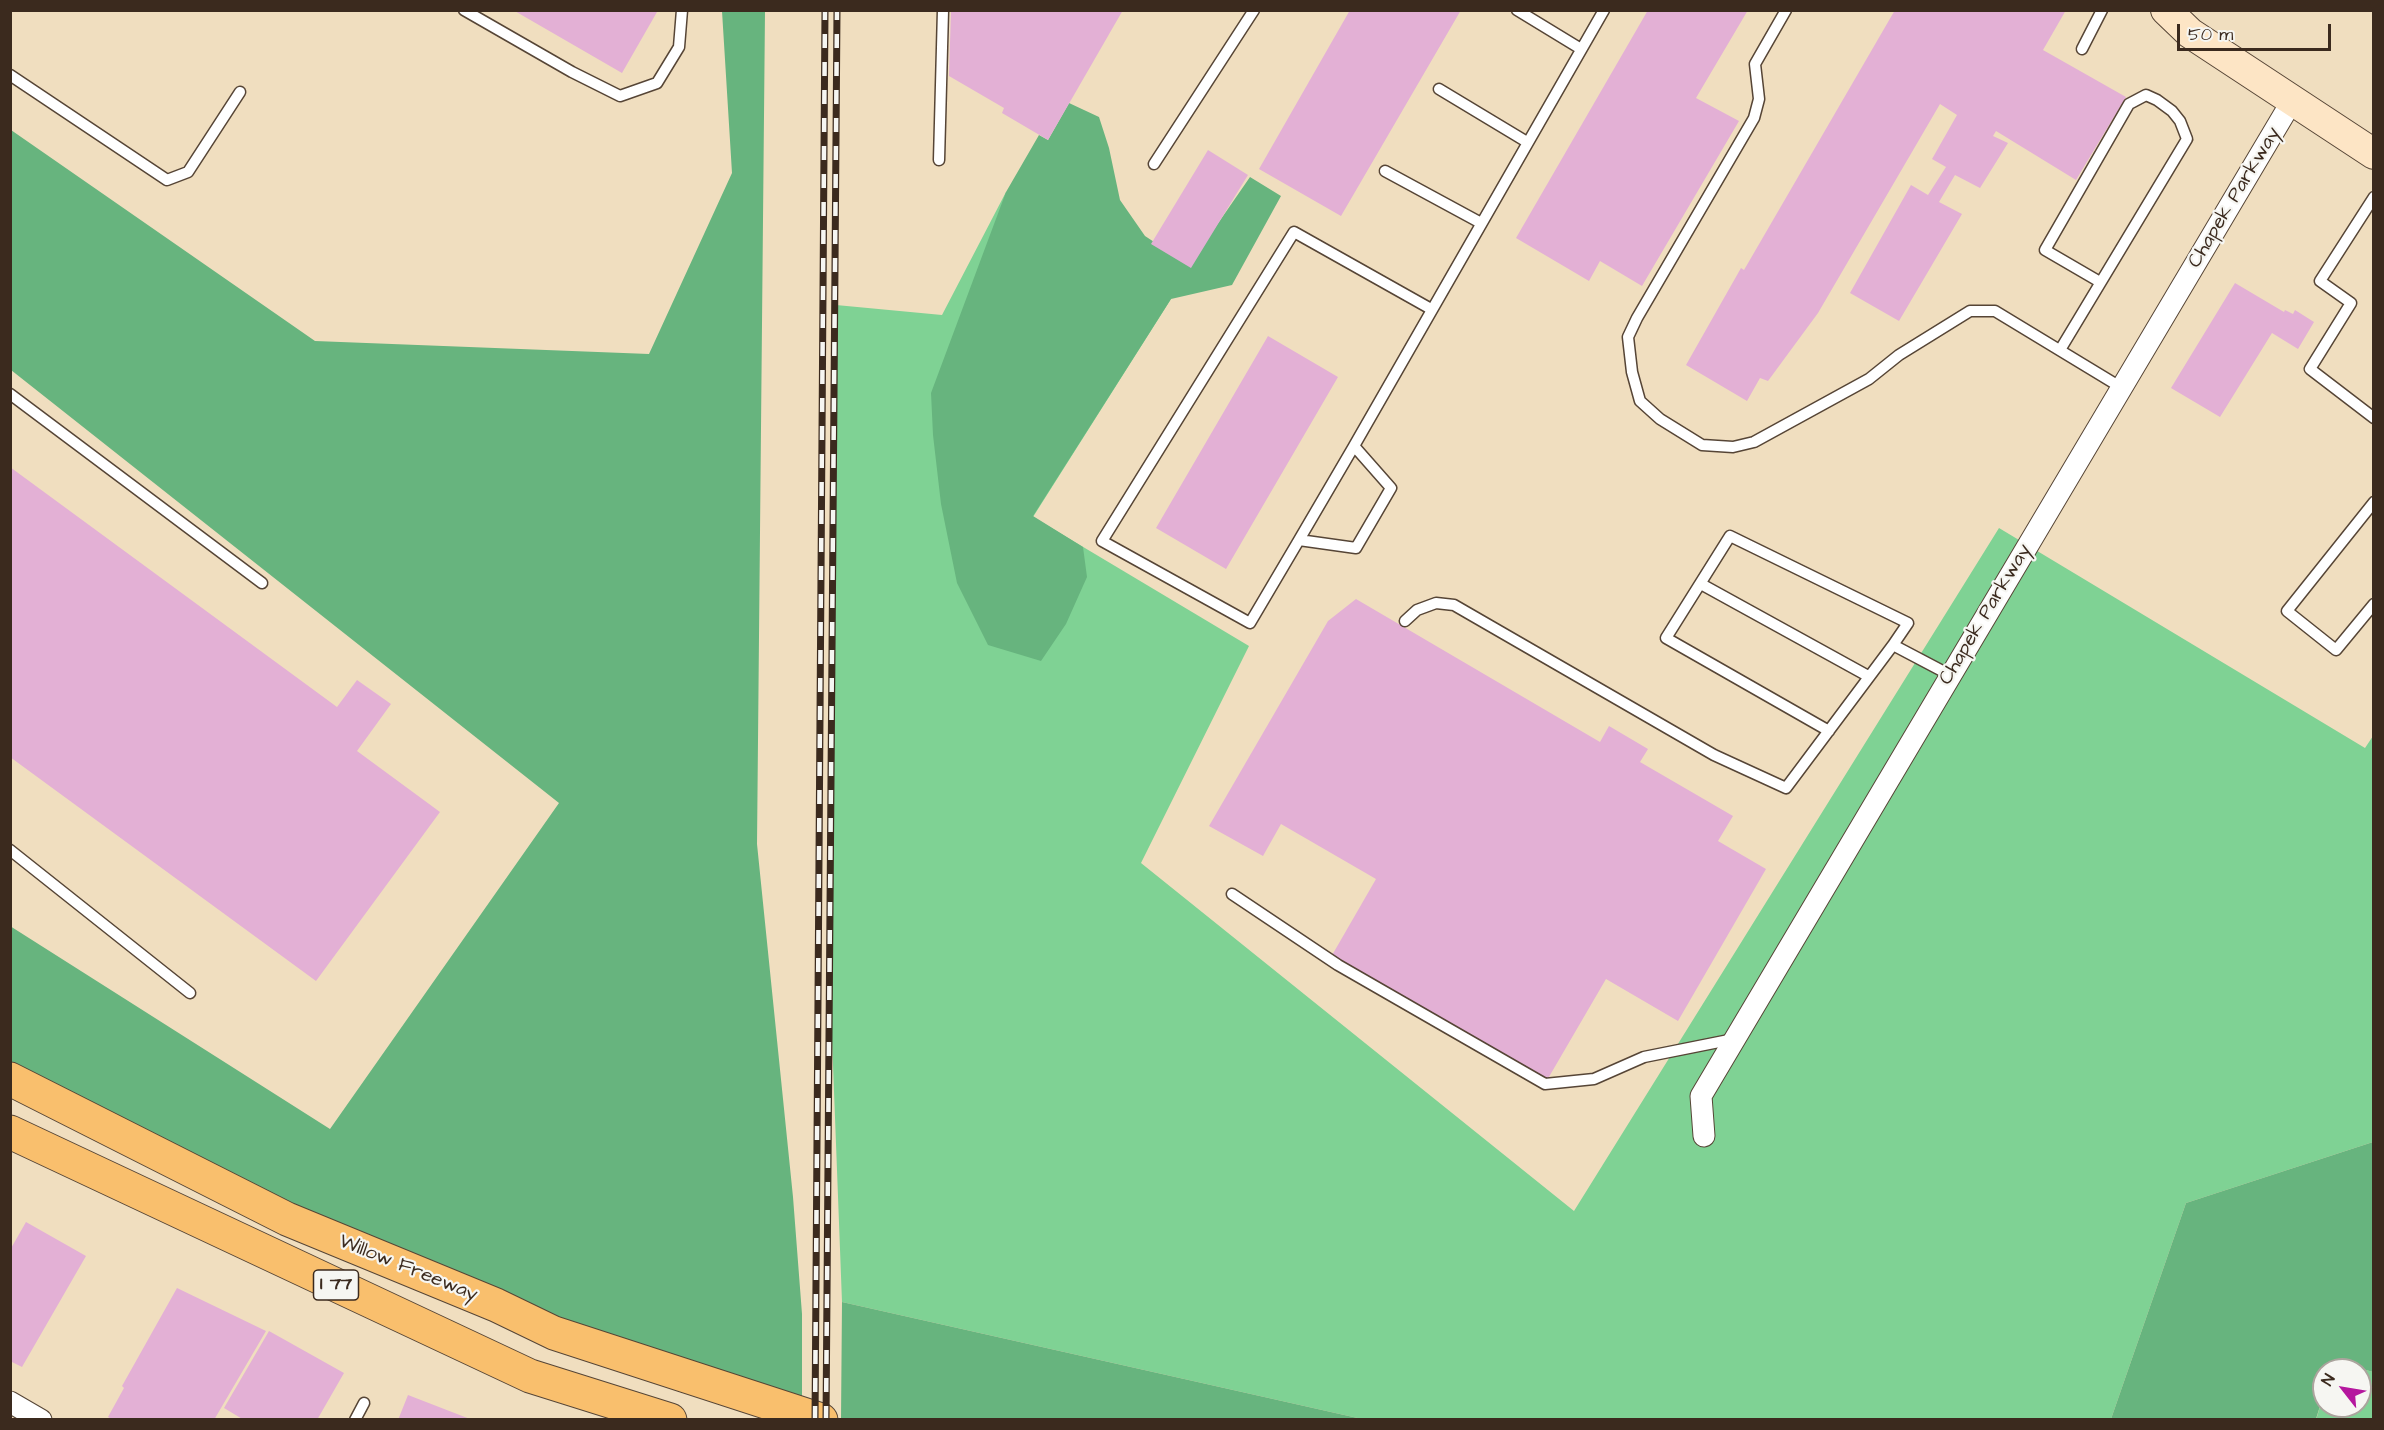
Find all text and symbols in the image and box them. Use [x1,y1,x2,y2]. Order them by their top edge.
scale bar [2180,12,2334,50]
text: 50 m [2188,22,2233,47]
street label: Chapek Parkway [2183,123,2287,273]
street label: Chapek Parkway [1934,540,2038,690]
street label: Willow Freeway [335,1230,481,1308]
road number: I 77 [314,1270,358,1300]
north arrow [2312,1358,2372,1418]
text: N [2316,1370,2340,1390]

